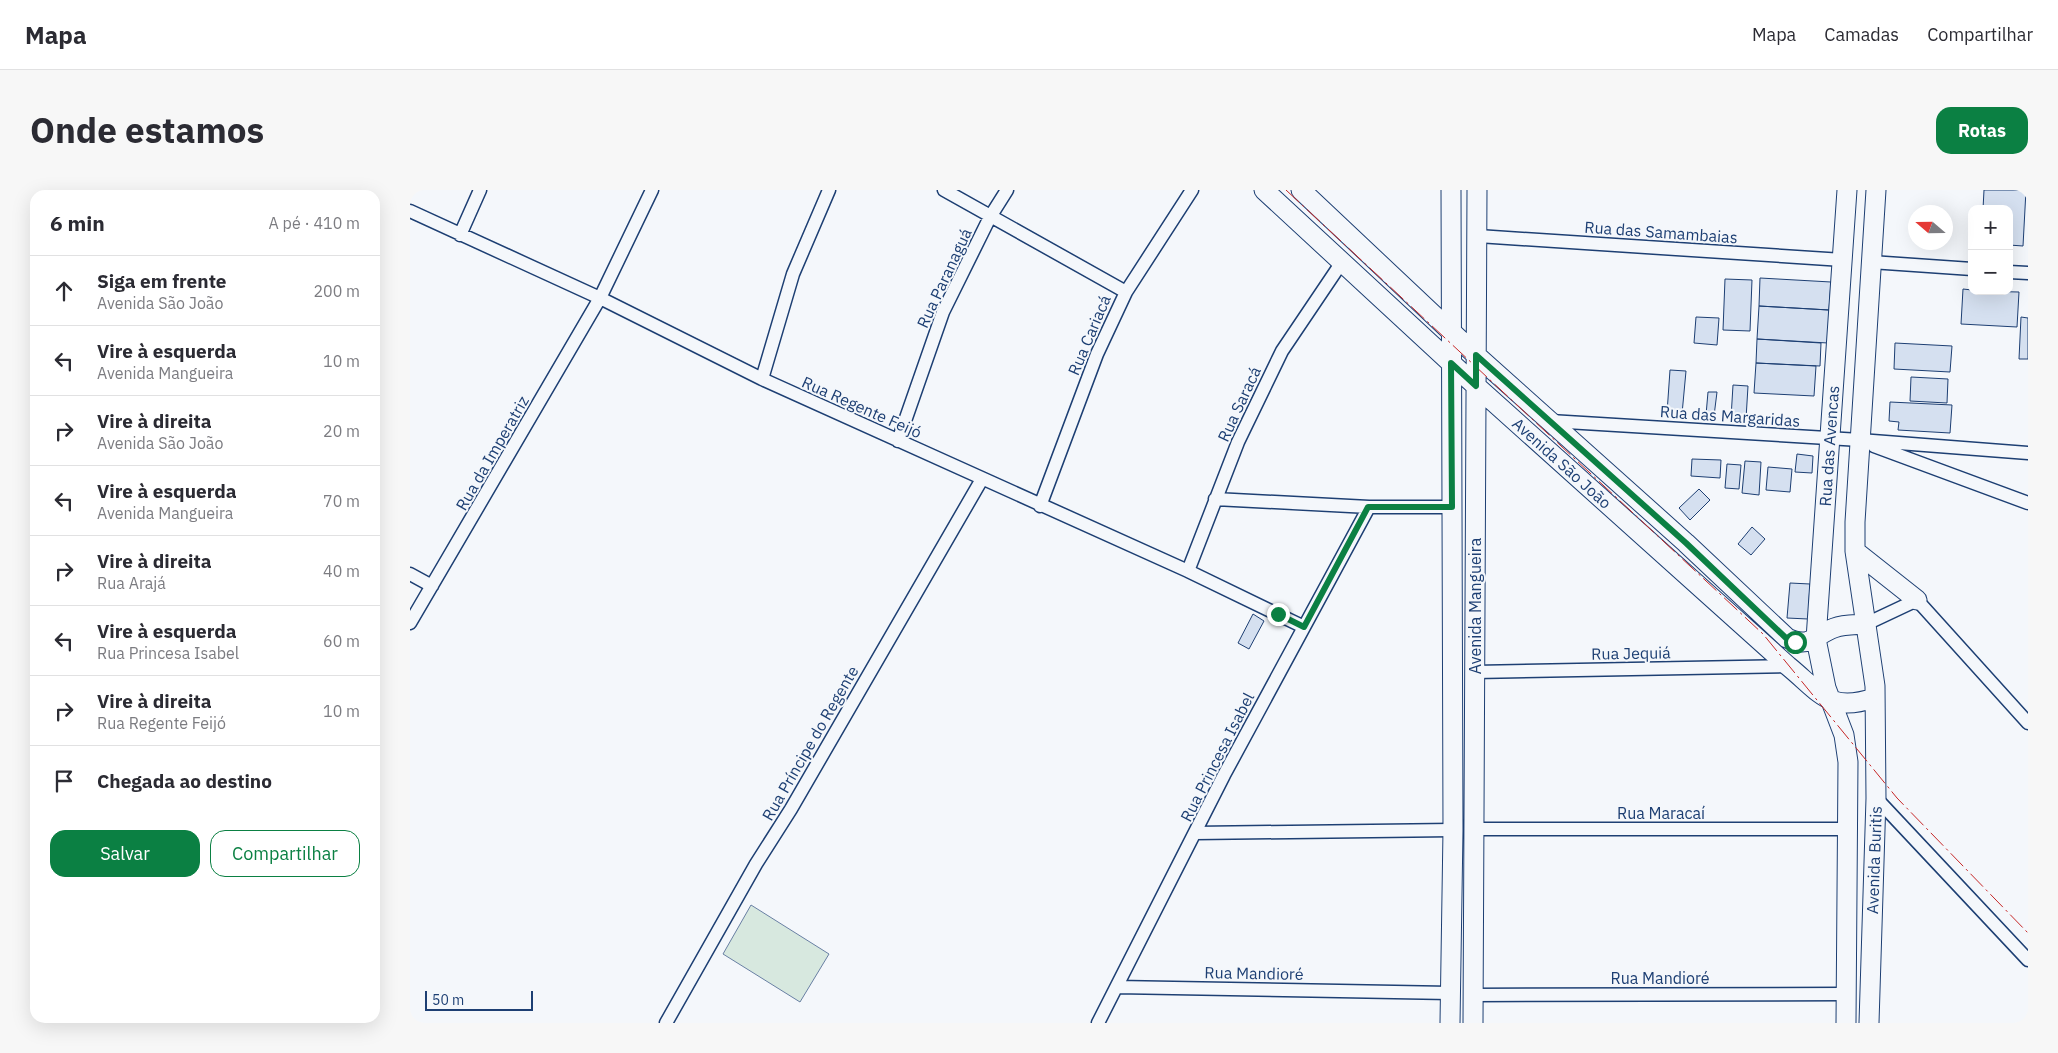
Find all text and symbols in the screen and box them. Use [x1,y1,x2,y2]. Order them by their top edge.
text: Mapa [25,19,87,51]
text: Mapa [1752,23,1796,46]
text: Camadas [1824,23,1899,46]
text: Compartilhar [1927,23,2033,46]
text: Onde estamos [30,107,264,153]
button: Rotas [1936,107,2028,154]
north arrow [1908,205,1953,250]
map controls [1968,205,2013,295]
button: + [1968,205,2013,250]
text: 6 min [50,209,105,237]
text: A pé · 410 m [269,213,360,233]
street label: Rua das Samambaias [1584,217,1738,247]
street label: Rua Paranaguá [912,225,976,331]
button: − [1968,250,2013,295]
text: Siga em frente [97,269,227,293]
icon: ahead [50,277,78,305]
text: 200 m [313,281,360,301]
street label: Rua Cariacá [1063,291,1115,378]
text: Avenida São João [97,293,223,313]
text: Vire à esquerda [97,339,237,363]
icon: left [50,347,78,375]
text: 10 m [323,351,360,371]
text: Avenida Mangueira [97,363,233,383]
street label: Rua Saracá [1213,363,1265,445]
street label: Rua Regente Feijó [799,372,925,442]
street label: Rua das Avencas [1815,385,1843,507]
street label: Rua da Imperatriz [451,392,533,514]
street label: Rua das Margaridas [1659,401,1801,431]
text: Vire à direita [97,409,212,433]
street label: Avenida São João [1508,413,1616,513]
icon: right [50,417,78,445]
text: 20 m [323,421,360,441]
text: Avenida São João [97,433,223,453]
text: Vire à esquerda [97,479,237,503]
icon: left [50,487,78,515]
text: 70 m [323,491,360,511]
text: Avenida Mangueira [97,503,233,523]
street label: Avenida Mangueira [1465,537,1485,674]
text: Vire à direita [97,549,212,573]
icon: right [50,557,78,585]
text: 40 m [323,561,360,581]
text: Rua Arajá [97,573,166,593]
route end [1267,603,1290,626]
text: Vire à esquerda [97,619,237,643]
icon: left [50,627,78,655]
text: 60 m [323,631,360,651]
route start [1784,631,1807,654]
street label: Rua Jequiá [1591,642,1671,664]
text: Rua Princesa Isabel [97,643,239,663]
street label: Rua Príncipe do Regente [757,662,863,824]
text: Vire à direita [97,689,212,713]
street label: Rua Princesa Isabel [1176,689,1258,825]
icon: right [50,697,78,725]
text: 10 m [323,701,360,721]
text: Rua Regente Feijó [97,713,226,733]
icon: arrive [50,767,78,795]
text: Chegada ao destino [97,769,272,793]
street label: Rua Maracaí [1617,803,1705,823]
street label: Avenida Buritis [1862,806,1886,914]
button: Salvar [50,830,200,877]
button: Compartilhar [210,830,360,877]
street label: Rua Mandioré [1204,962,1304,984]
street label: Rua Mandioré [1610,968,1710,988]
scale bar [425,988,532,1011]
text: 50 m [432,991,464,1009]

